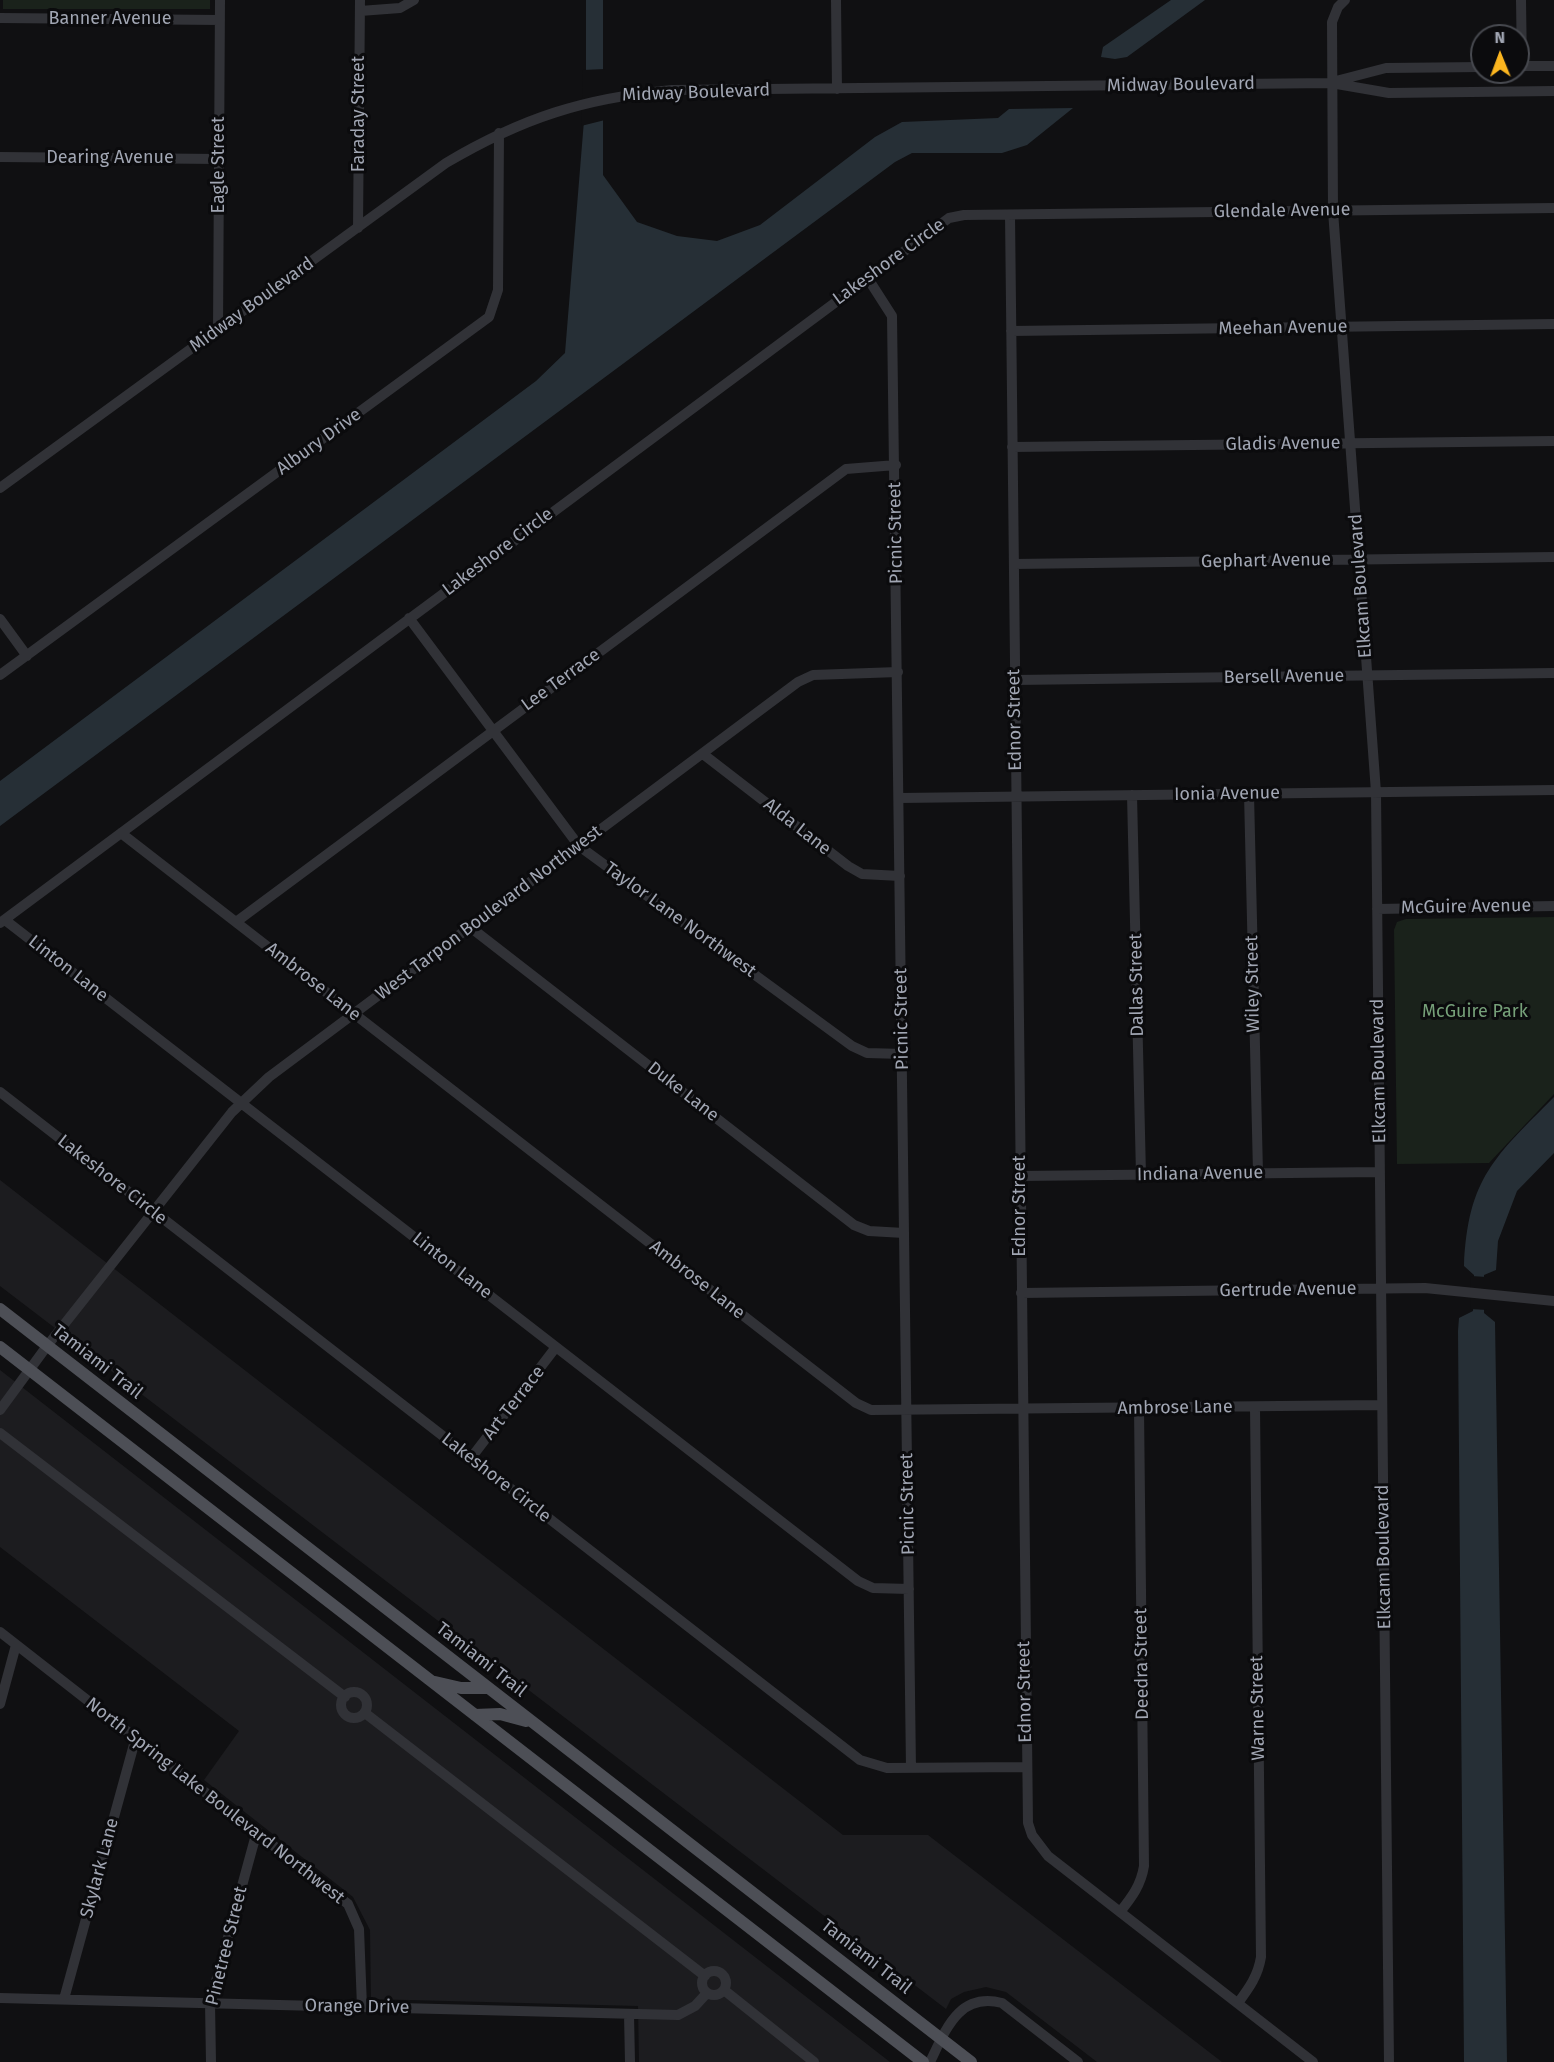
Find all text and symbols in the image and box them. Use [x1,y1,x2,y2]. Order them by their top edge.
street label: Banner Avenue [48,8,172,30]
north arrow [1470,24,1530,84]
text: N [1494,28,1505,47]
street label: Faraday Street [348,56,370,172]
street label: Midway Boulevard [1107,73,1255,97]
street label: Midway Boulevard [622,80,770,106]
street label: Eagle Street [208,117,230,213]
street label: Dearing Avenue [46,147,174,169]
street label: Glendale Avenue [1213,199,1351,223]
street label: Lakeshore Circle [829,214,949,310]
street label: Midway Boulevard [186,253,318,357]
street label: Meehan Avenue [1218,316,1348,340]
street label: Albury Drive [272,404,366,480]
street label: Gladis Avenue [1225,432,1341,456]
street label: Picnic Street [884,482,908,584]
street label: Lakeshore Circle [438,503,558,601]
street label: Elkcam Boulevard [1345,513,1377,659]
street label: Gephart Avenue [1201,549,1331,573]
street label: Lee Terrace [517,644,605,716]
street label: Bersell Avenue [1223,665,1345,689]
street label: Ednor Street [1003,669,1027,771]
street label: Ionia Avenue [1174,782,1280,806]
street label: Alda Lane [759,794,835,860]
street label: West Tarpon Boulevard Northwest [372,821,606,1005]
street label: Taylor Lane Northwest [600,858,760,982]
street label: McGuire Avenue [1401,895,1531,919]
street label: Linton Lane [24,931,112,1007]
street label: Dallas Street [1125,933,1149,1037]
street label: Wiley Street [1241,935,1265,1033]
street label: Ambrose Lane [261,938,365,1026]
street label: Picnic Street [890,968,914,1070]
street label: Elkcam Boulevard [1367,999,1391,1143]
park label: McGuire Park [1422,1001,1528,1023]
street label: Duke Lane [643,1057,723,1127]
street label: Lakeshore Circle [53,1131,171,1229]
street label: Ednor Street [1009,1155,1031,1257]
street label: Indiana Avenue [1137,1162,1263,1186]
street label: Linton Lane [408,1228,496,1304]
street label: Ambrose Lane [645,1236,749,1324]
street label: Gertrude Avenue [1219,1278,1357,1302]
street label: Tamiami Trail [47,1320,147,1404]
street label: Art Terrace [478,1362,550,1444]
street label: Ambrose Lane [1117,1396,1233,1420]
street label: Lakeshore Circle [437,1429,555,1527]
street label: Picnic Street [896,1453,920,1555]
street label: Elkcam Boulevard [1372,1485,1396,1629]
street label: Deedra Street [1130,1608,1154,1720]
street label: Tamiami Trail [431,1618,531,1702]
street label: Ednor Street [1013,1641,1037,1743]
street label: Warne Street [1246,1655,1270,1761]
street label: North Spring Lake Boulevard Northwest [81,1693,349,1909]
street label: Skylark Lane [76,1816,124,1920]
street label: Pinetree Street [202,1884,252,2008]
street label: Tamiami Trail [816,1915,916,1999]
street label: Orange Drive [304,1995,410,2019]

